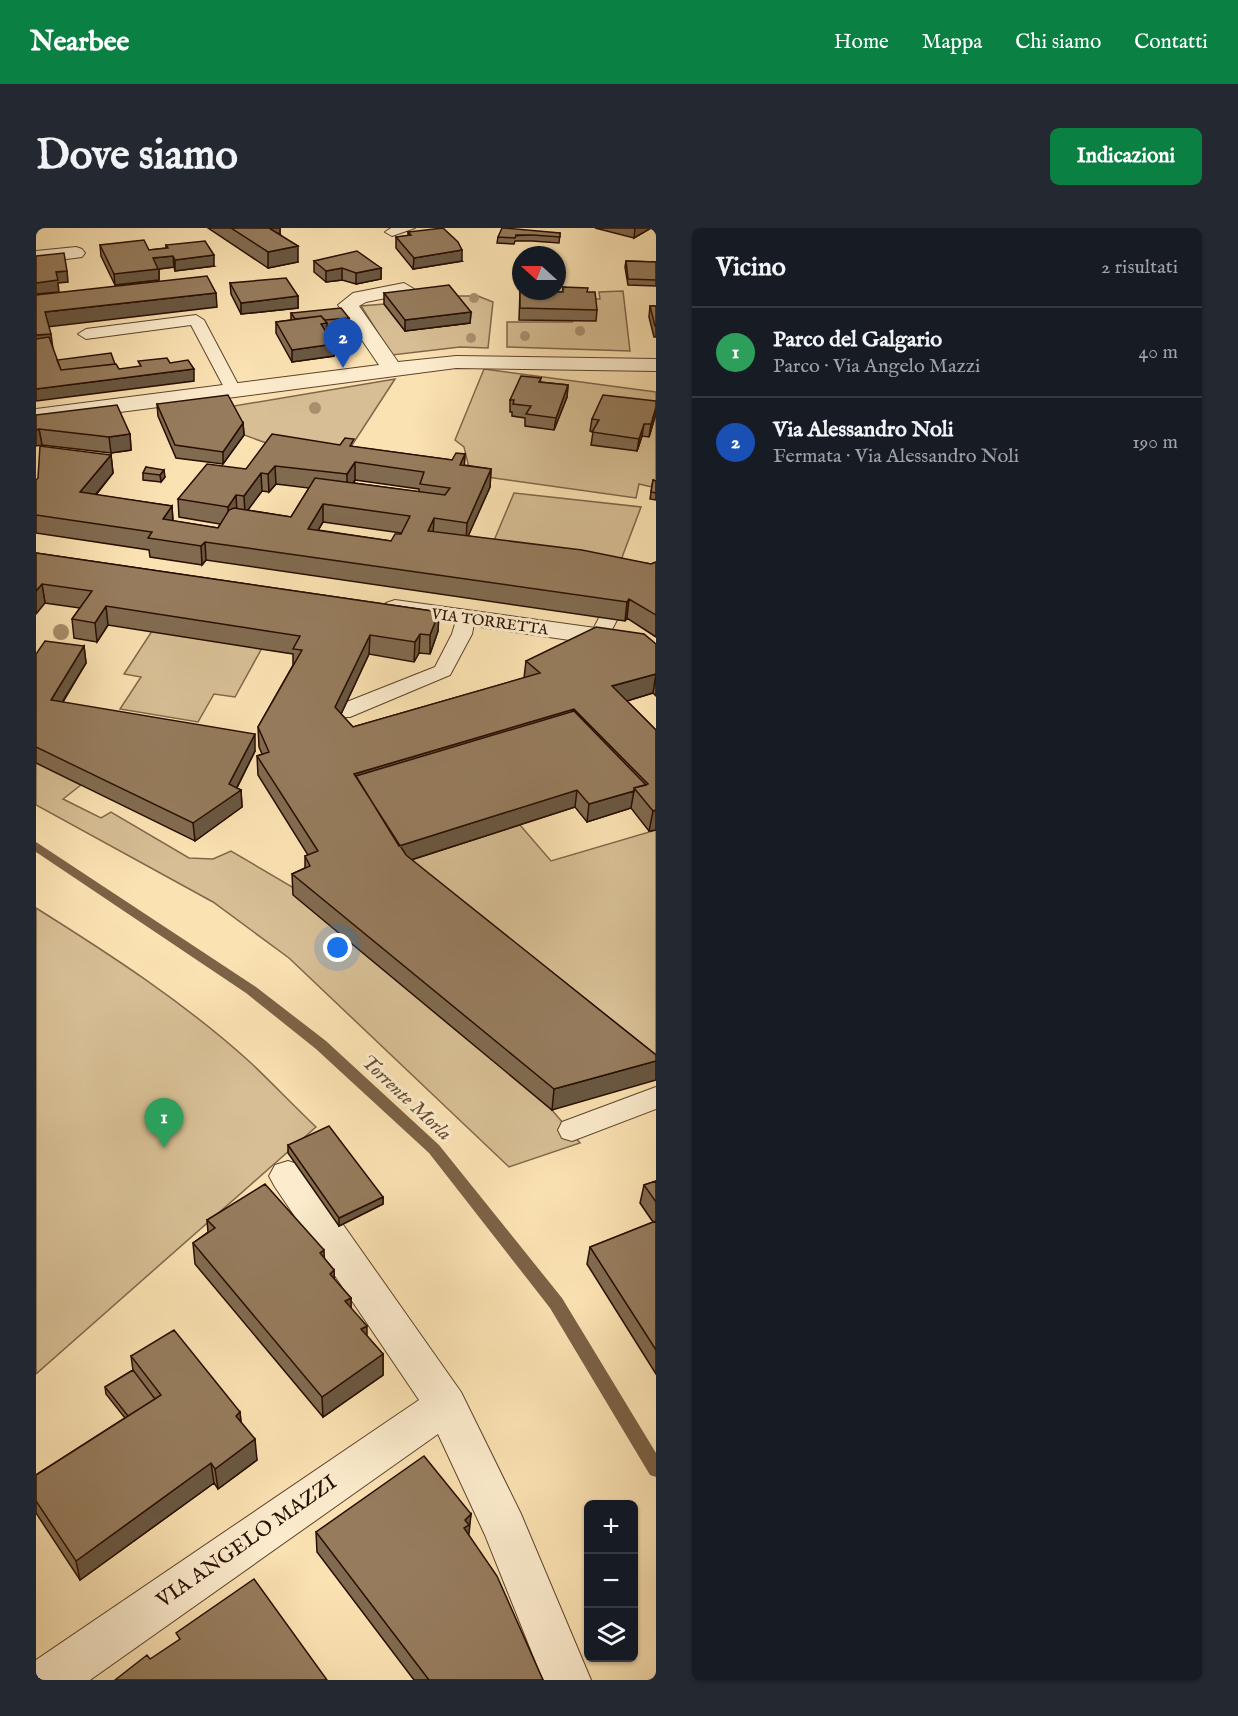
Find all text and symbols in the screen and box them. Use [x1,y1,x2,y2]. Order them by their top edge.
text: Nearbee [30,25,129,60]
text: Home [834,29,889,56]
text: Mappa [922,29,982,56]
text: Chi siamo [1015,29,1101,56]
text: Contatti [1134,29,1208,56]
button: Indicazioni [1050,128,1202,185]
text: Dove siamo [36,130,238,183]
north arrow [512,246,566,300]
text: Vicino [716,251,786,284]
text: 2 risultati [1101,255,1178,280]
pin: 2 [324,318,362,368]
text: Parco del Galgario [773,326,942,354]
text: 1 [732,340,739,365]
text: 40 m [1139,340,1178,365]
text: Parco · Via Angelo Mazzi [773,354,980,379]
text: Via Alessandro Noli [773,416,954,444]
text: 2 [731,430,740,455]
text: 190 m [1132,430,1178,455]
text: Fermata · Via Alessandro Noli [773,444,1019,469]
street label: VIA TORRETTA [429,604,550,640]
your location [323,933,352,962]
water label: Torrente Morla [355,1050,457,1146]
pin: 1 [144,1098,184,1148]
street label: VIA ANGELO MAZZI [151,1470,342,1615]
map controls [584,1500,638,1662]
button: + [584,1500,638,1554]
button: − [584,1554,638,1608]
button: layers [584,1608,638,1662]

